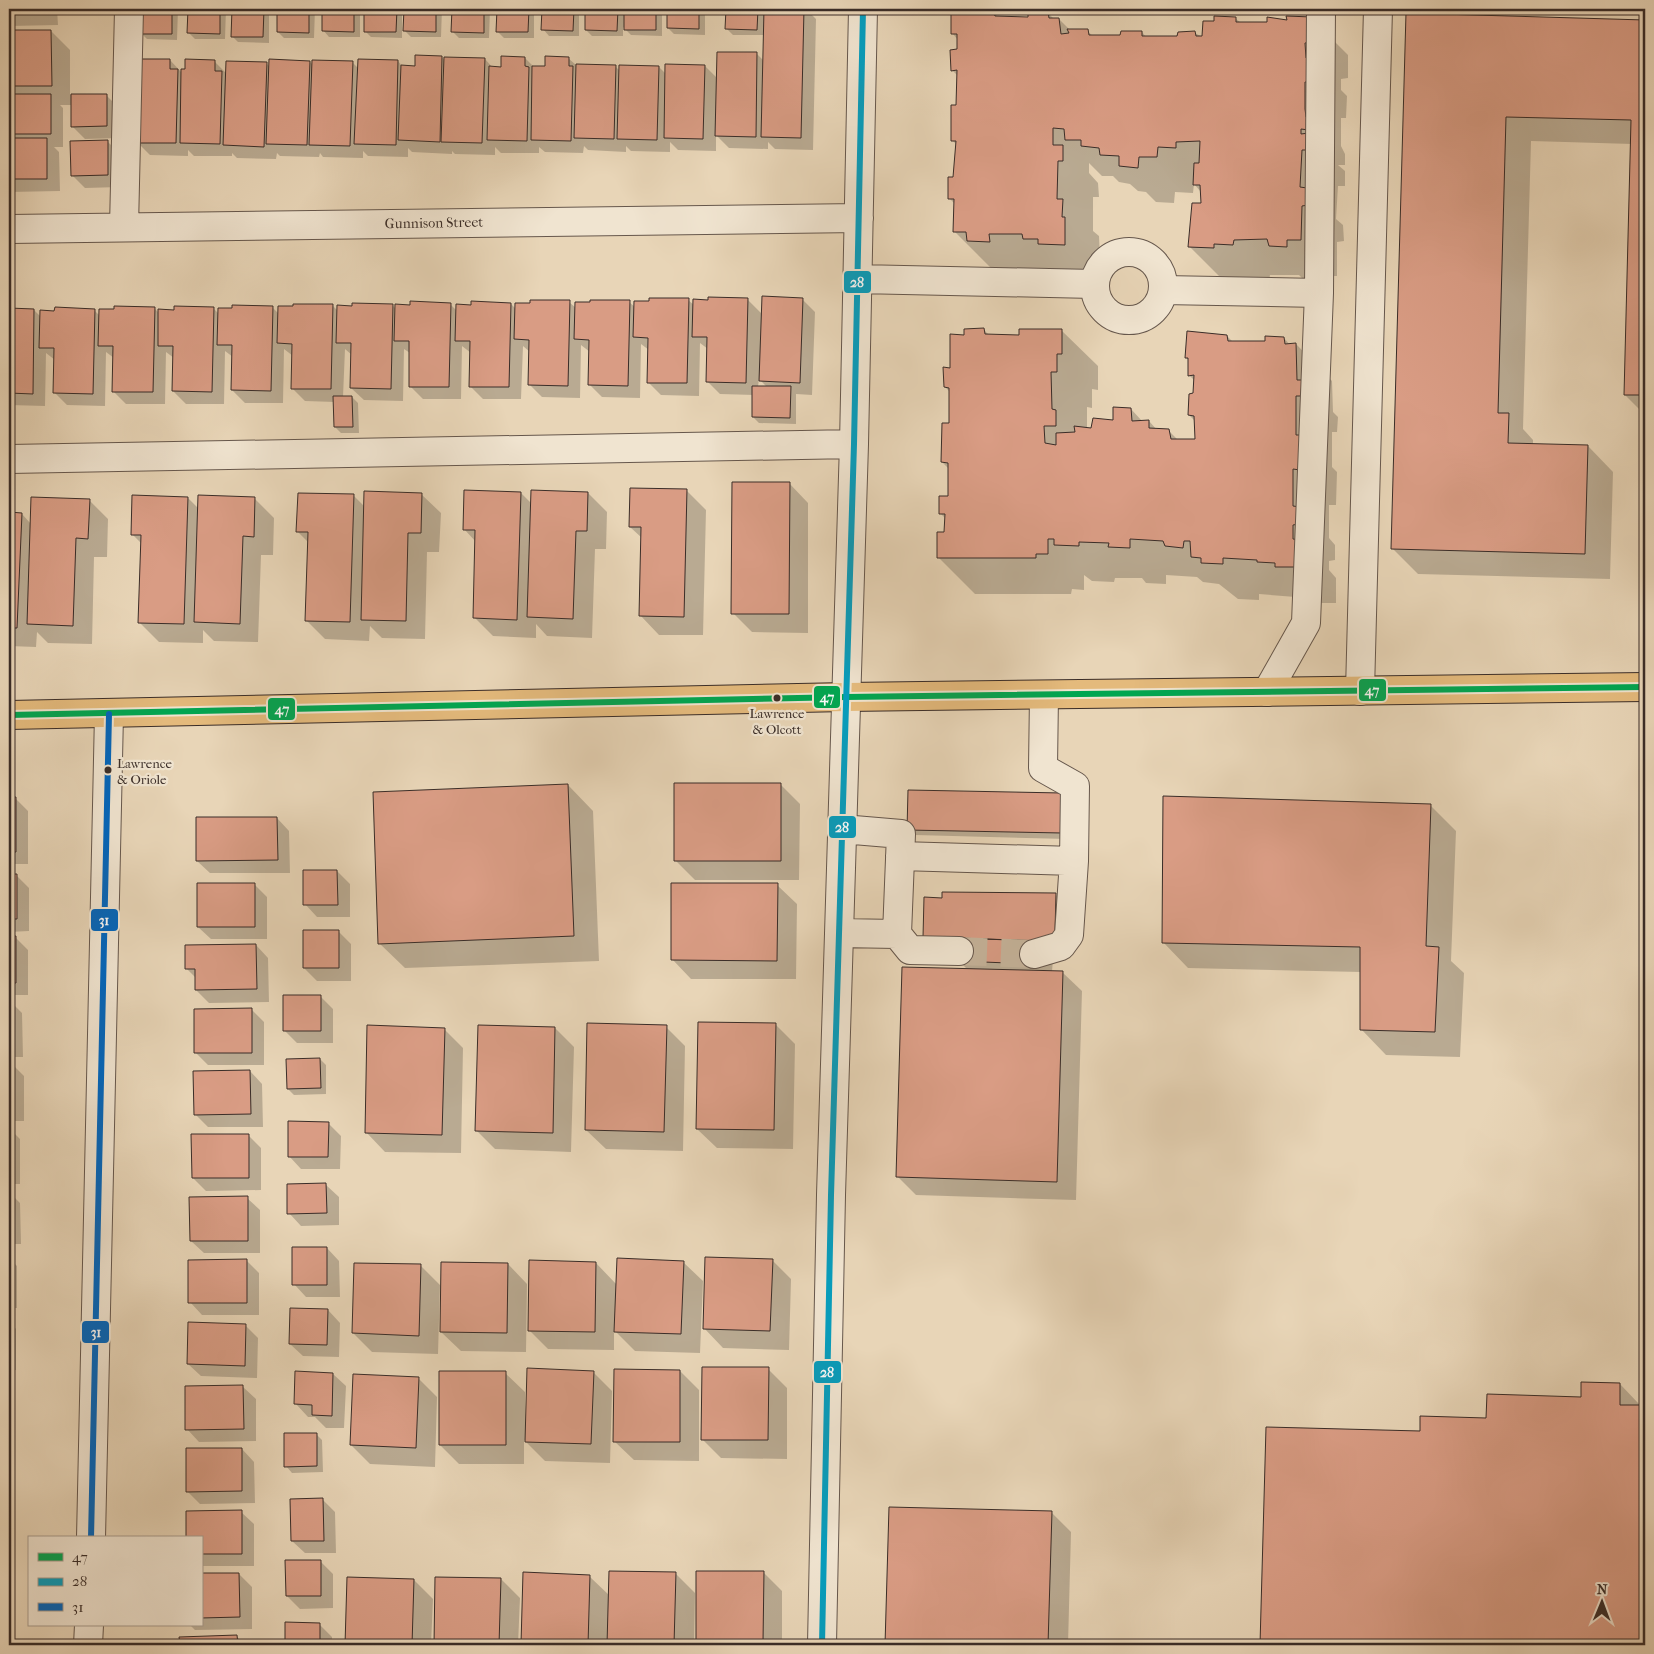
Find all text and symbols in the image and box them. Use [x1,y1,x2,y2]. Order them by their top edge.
street label: Gunnison Street [385,214,483,232]
line badge: 28 [843,270,872,294]
text: 28 [850,274,864,291]
line badge: 47 [1358,678,1387,702]
text: 47 [1364,682,1380,699]
line badge: 47 [813,685,841,709]
text: 47 [819,689,835,706]
marker: Lawrence & Olcott [772,693,782,703]
line badge: 47 [267,697,296,721]
text: 47 [274,701,290,718]
place label: Lawrence & Olcott [750,706,805,737]
place label: Lawrence & Oriole [117,756,172,787]
marker: Lawrence & Oriole [103,765,113,775]
line badge: 28 [828,815,857,839]
text: 28 [835,819,849,836]
line badge: 31 [90,908,119,932]
text: 31 [99,912,109,929]
line badge: 31 [81,1320,110,1344]
text: 31 [91,1324,101,1341]
line badge: 28 [813,1360,842,1384]
text: 28 [820,1364,834,1381]
legend [28,1536,202,1626]
text: 47 [72,1548,88,1566]
text: 28 [72,1572,87,1590]
north arrow [1576,1576,1626,1626]
text: N [1597,1581,1608,1598]
text: 31 [72,1598,84,1616]

